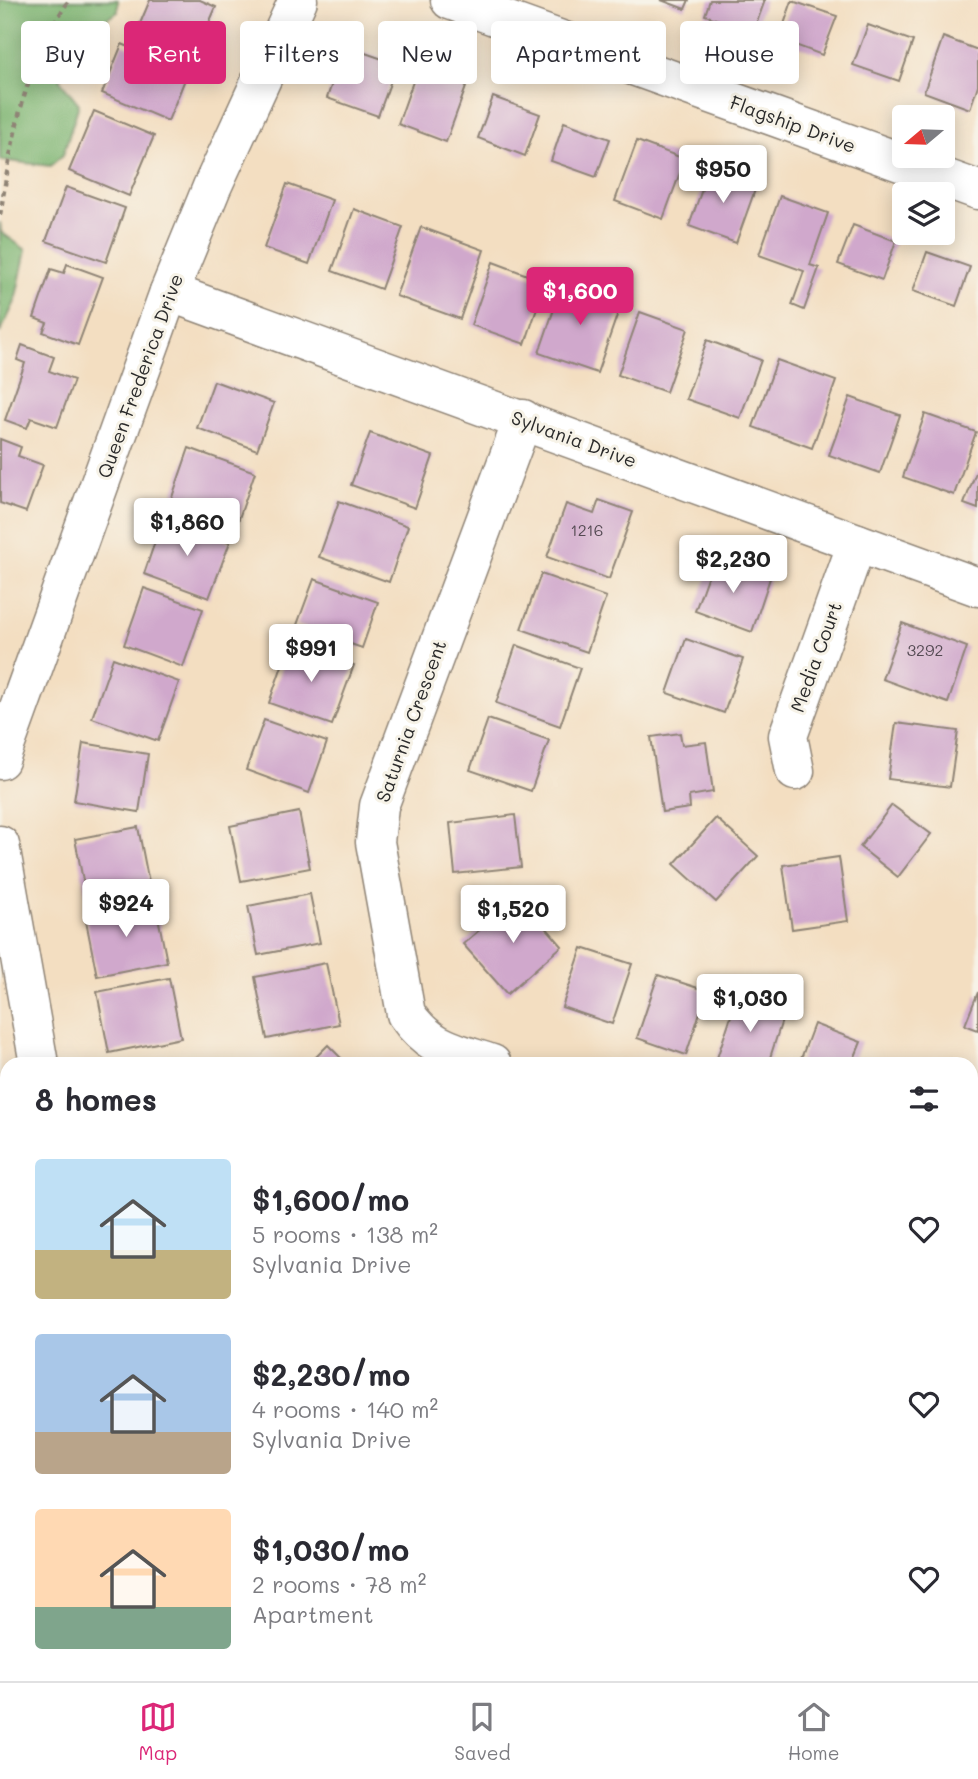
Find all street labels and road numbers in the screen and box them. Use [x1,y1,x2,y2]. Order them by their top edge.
street label: Flagship Drive [727,89,859,158]
street label: Queen Frederica Drive [91,270,188,481]
street label: Sylvania Drive [508,404,640,473]
street label: Media Court [784,598,847,716]
street label: Saturnia Crescent [370,636,452,805]

